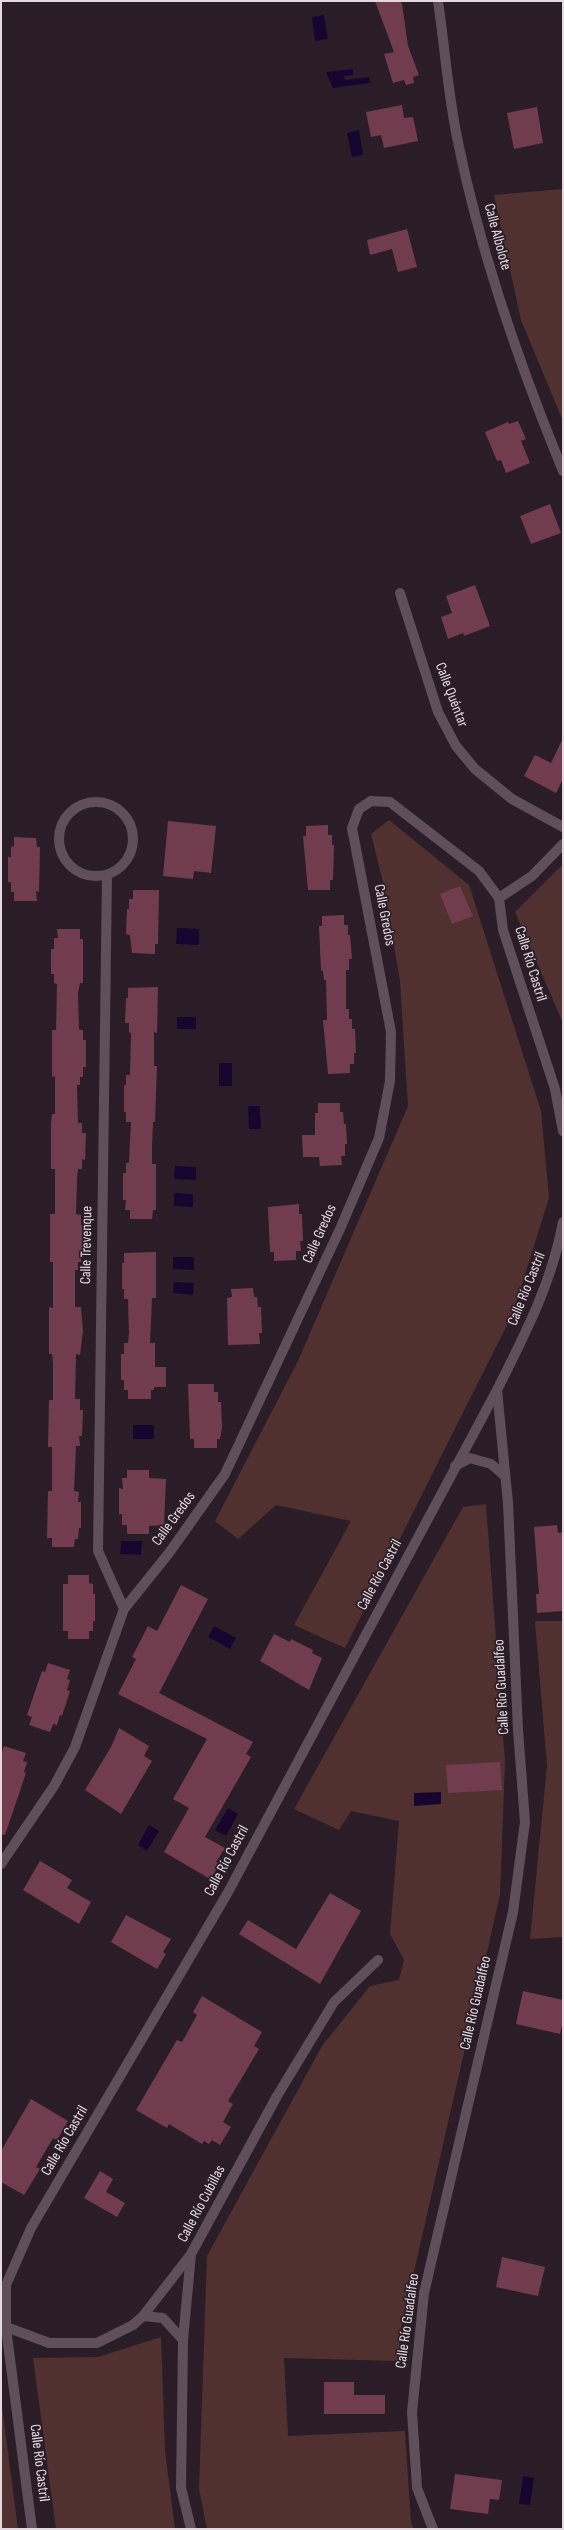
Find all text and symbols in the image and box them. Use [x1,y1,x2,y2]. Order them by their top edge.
street label: Calle Albolote [479,202,515,272]
street label: Calle Quéntar [430,660,472,730]
street label: Calle Gredos [369,883,399,947]
street label: Calle Río Castril [510,924,550,1004]
street label: Calle Gredos [299,1202,341,1266]
street label: Calle Trevenque [77,1206,97,1284]
street label: Calle Río Castril [504,1250,550,1328]
street label: Calle Gredos [148,1489,200,1549]
street label: Calle Río Castril [354,1536,406,1614]
street label: Calle Río Guadalfeo [491,1639,513,1735]
street label: Calle Río Castril [201,1822,253,1900]
street label: Calle Río Guadalfeo [456,1954,496,2052]
street label: Calle Río Castril [38,2103,92,2179]
street label: Calle Río Cubillas [174,2163,230,2245]
street label: Calle Río Guadalfeo [392,2272,424,2370]
street label: Calle Río Castril [25,2423,53,2503]

